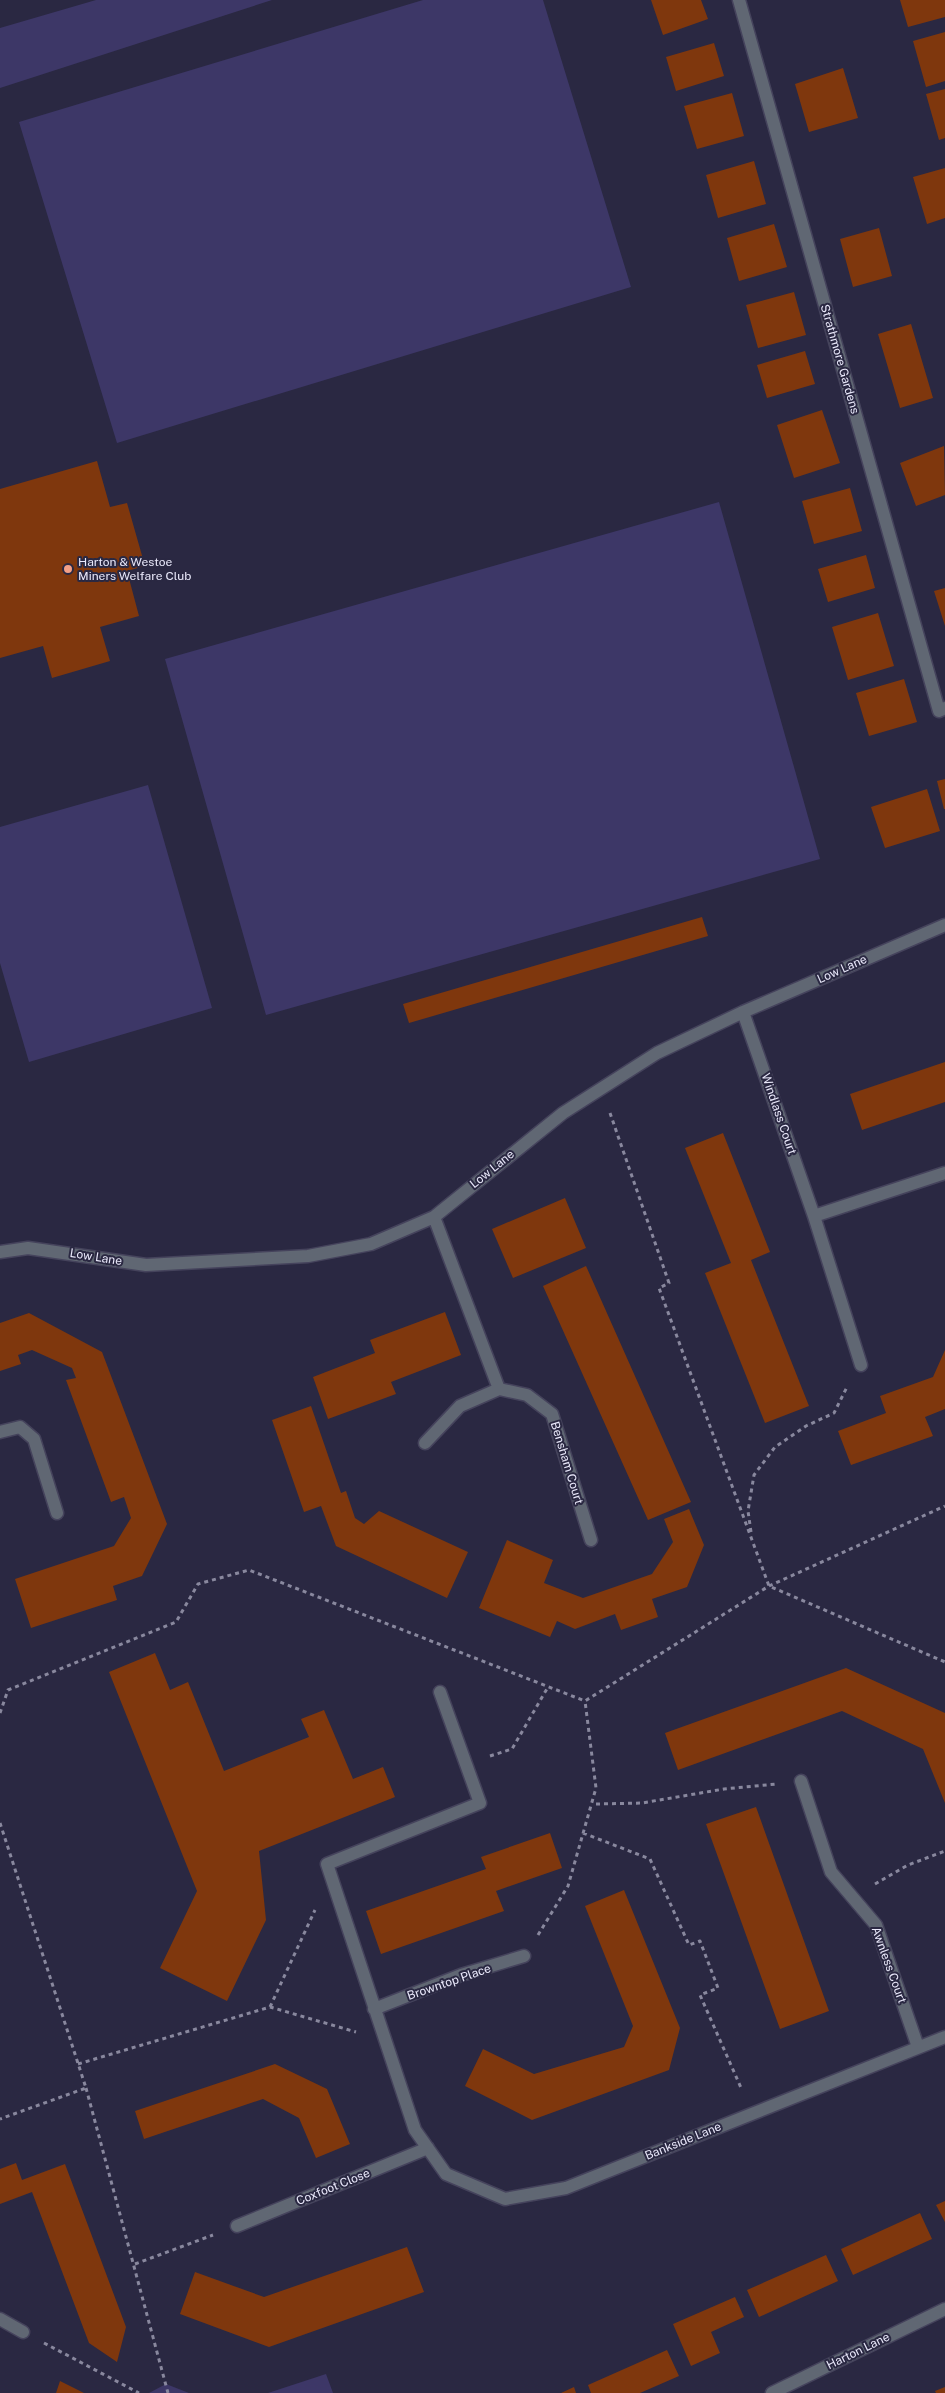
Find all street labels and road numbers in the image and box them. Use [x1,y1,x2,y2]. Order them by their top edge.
street label: Strathmore Gardens [818,303,862,415]
street label: Low Lane [815,952,869,986]
street label: Windlass Court [759,1072,800,1157]
street label: Low Lane [467,1147,517,1191]
street label: Low Lane [69,1246,123,1268]
street label: Bensham Court [548,1420,586,1506]
street label: Awnless Court [869,1925,909,2005]
street label: Browntop Place [405,1961,493,2003]
street label: Bankside Lane [643,2119,723,2163]
street label: Coxfoot Close [294,2166,372,2208]
street label: Harton Lane [824,2330,892,2372]

